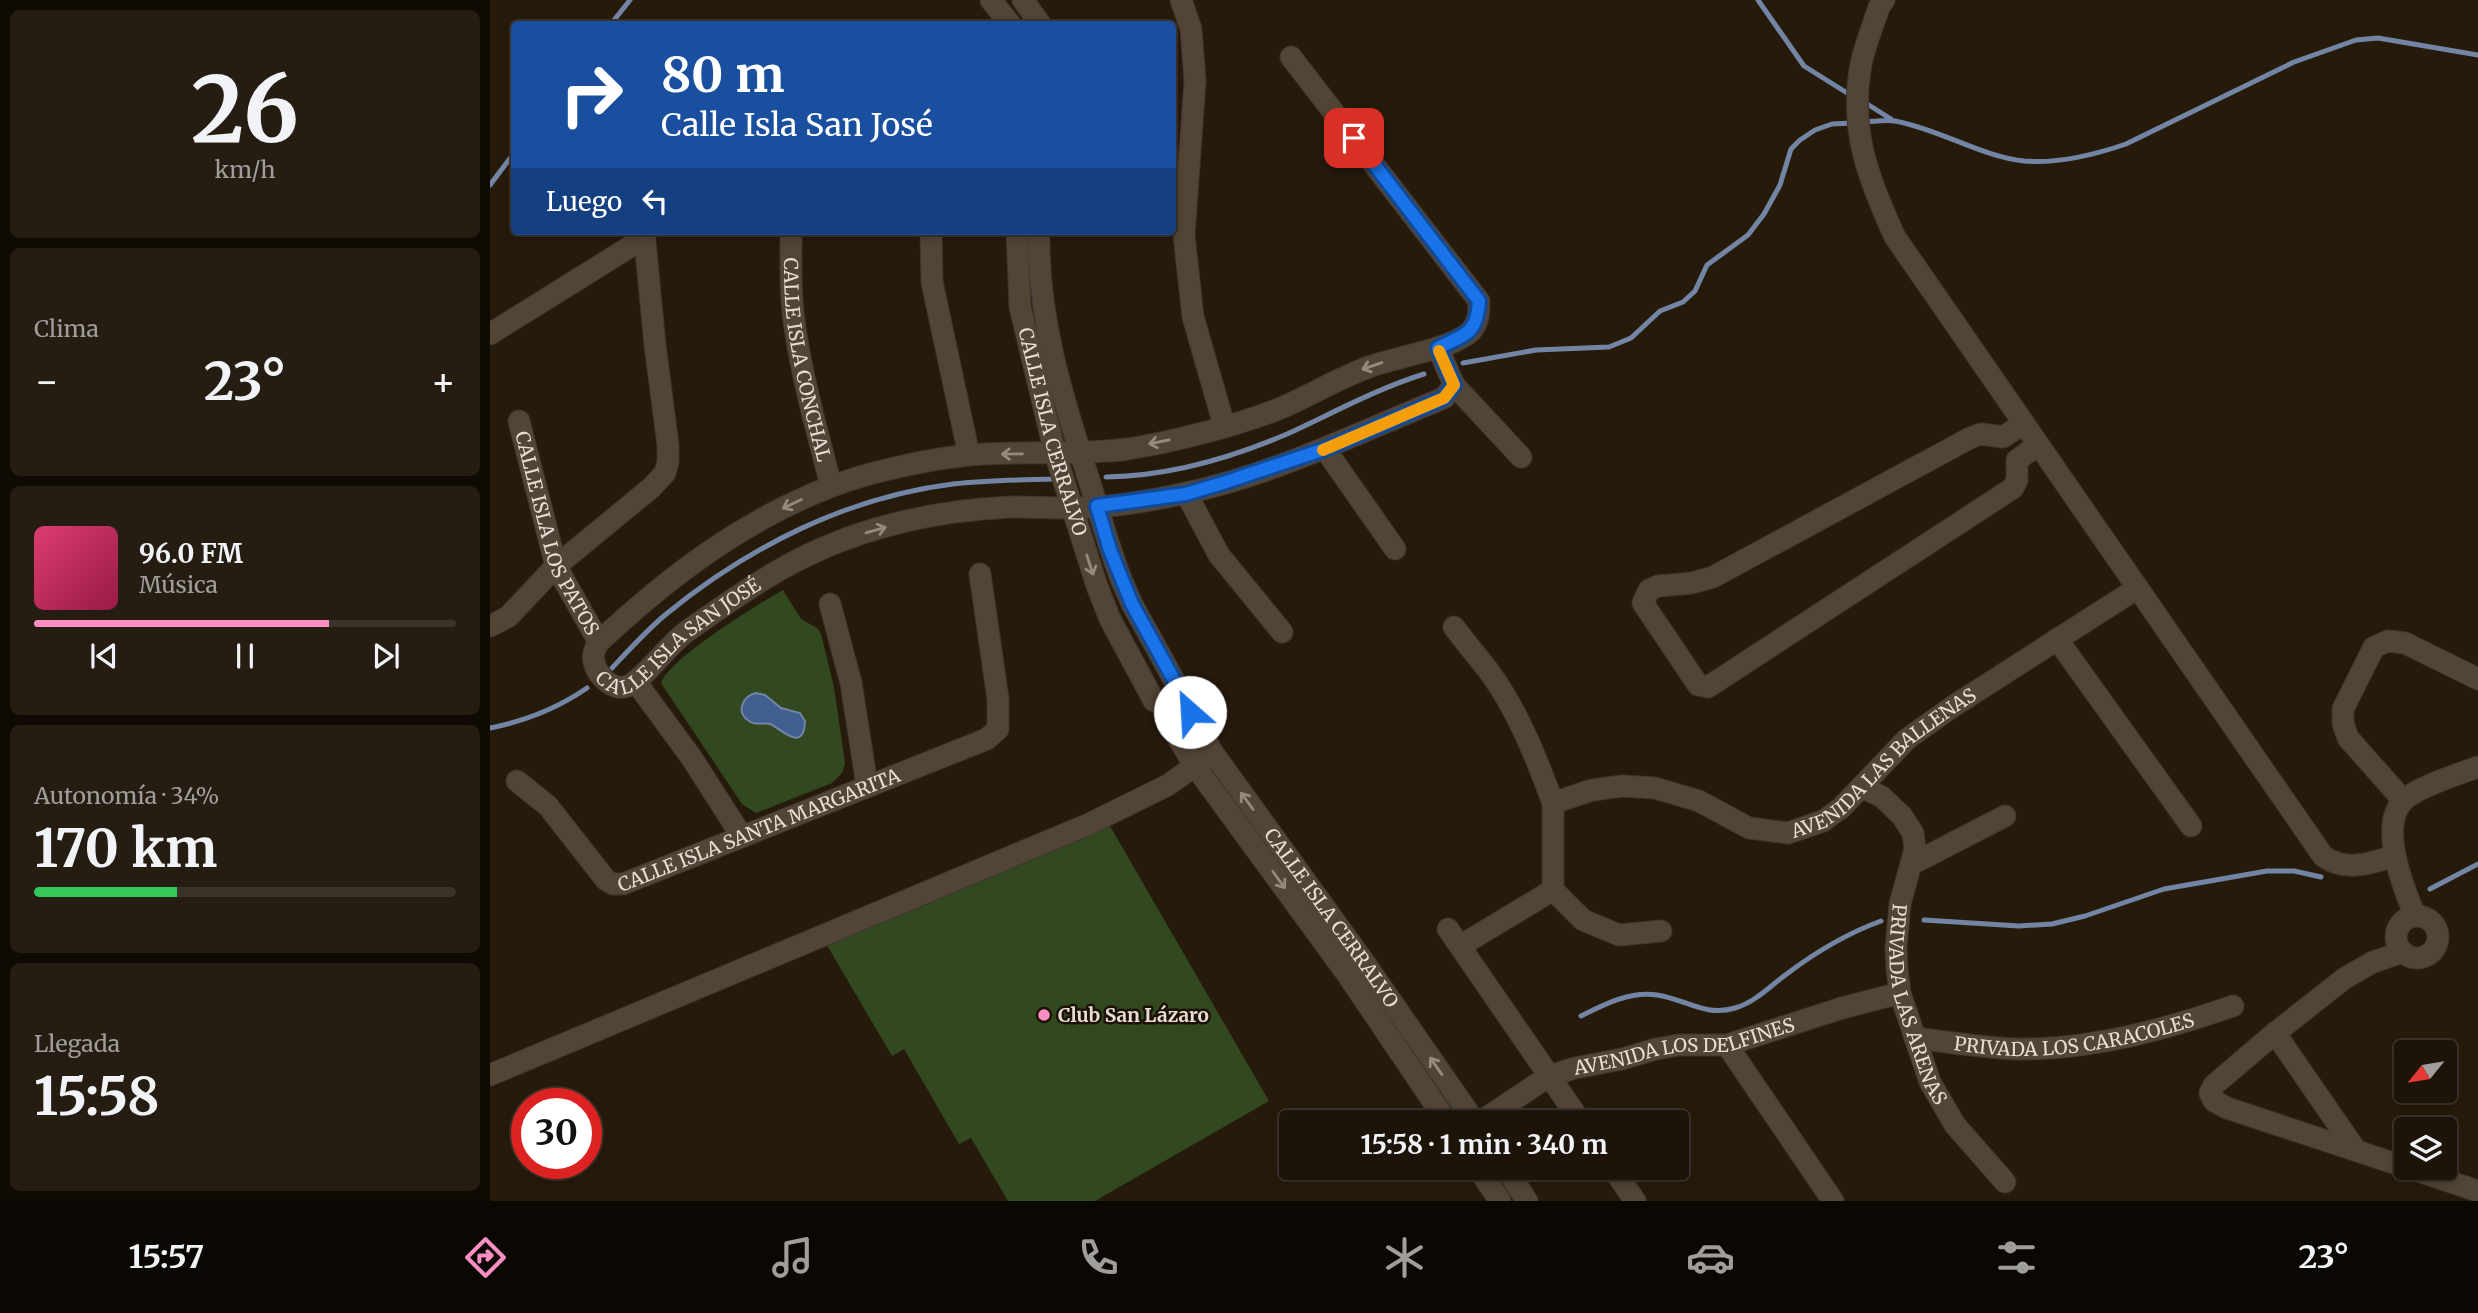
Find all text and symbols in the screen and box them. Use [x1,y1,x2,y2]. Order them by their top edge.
text: 80 m [661,44,784,105]
icon: right [546,49,637,140]
text: 26 [191,52,299,167]
text: Calle Isla San José [661,105,933,145]
pin [1324,108,1384,168]
icon: arrive [1335,119,1373,157]
text: km/h [215,155,275,184]
icon: left [636,182,674,220]
text: Luego [546,185,622,218]
street label: CALLE ISLA CONCHAL [779,257,836,464]
text: Clima [34,314,99,343]
street label: CALLE ISLA CERRALVO [1013,325,1092,539]
text: 23° [204,349,286,414]
text: − [34,358,59,405]
text: + [431,358,456,405]
one-way arrow [1361,361,1383,373]
street label: CALLE ISLA LOS PATOS [510,429,605,639]
one-way arrow [1148,436,1171,450]
one-way arrow [1001,447,1024,461]
one-way arrow [782,498,803,512]
one-way arrow [865,522,887,535]
text: 96.0 FM [139,537,243,570]
one-way arrow [1084,554,1097,576]
text: Música [139,570,218,599]
street label: CALLE ISLA SAN JOSÉ [590,572,765,700]
icon: previous [85,637,123,675]
icon: pause [226,637,264,675]
icon: next [367,637,405,675]
position arrow [1153,675,1227,749]
street label: AVENIDA LAS BALLENAS [1787,683,1981,843]
street label: CALLE ISLA SANTA MARGARITA [614,763,904,897]
text: Autonomía · 34% [34,781,219,810]
one-way arrow [1239,792,1254,811]
text: 170 km [34,816,217,881]
street label: CALLE ISLA CERRALVO [1259,823,1404,1012]
one-way arrow [1272,870,1286,889]
street label: PRIVADA LAS ARENAS [1884,903,1952,1109]
place label: Club San Lázaro [1058,1003,1209,1027]
marker: Club San Lázaro [1036,1007,1052,1023]
street label: PRIVADA LOS CARACOLES [1953,1008,2197,1061]
street label: AVENIDA LOS DELFINES [1571,1012,1797,1080]
text: Llegada [34,1029,120,1058]
north arrow [2394,1040,2457,1102]
map controls [2394,1040,2457,1180]
one-way arrow [1429,1057,1443,1076]
text: 15:58 [34,1064,160,1129]
speed limit sign: 30 [511,1088,602,1179]
button: layers [2394,1117,2457,1180]
text: 15:58 · 1 min · 340 m [1360,1128,1608,1161]
icon: directions [461,1233,510,1282]
icon: music [768,1233,817,1282]
icon: phone [1074,1233,1123,1282]
icon: climate [1380,1233,1429,1282]
icon: car [1686,1233,1735,1282]
icon: filters [1992,1233,2041,1282]
text: 15:57 [129,1237,204,1277]
text: 23° [2299,1237,2349,1277]

